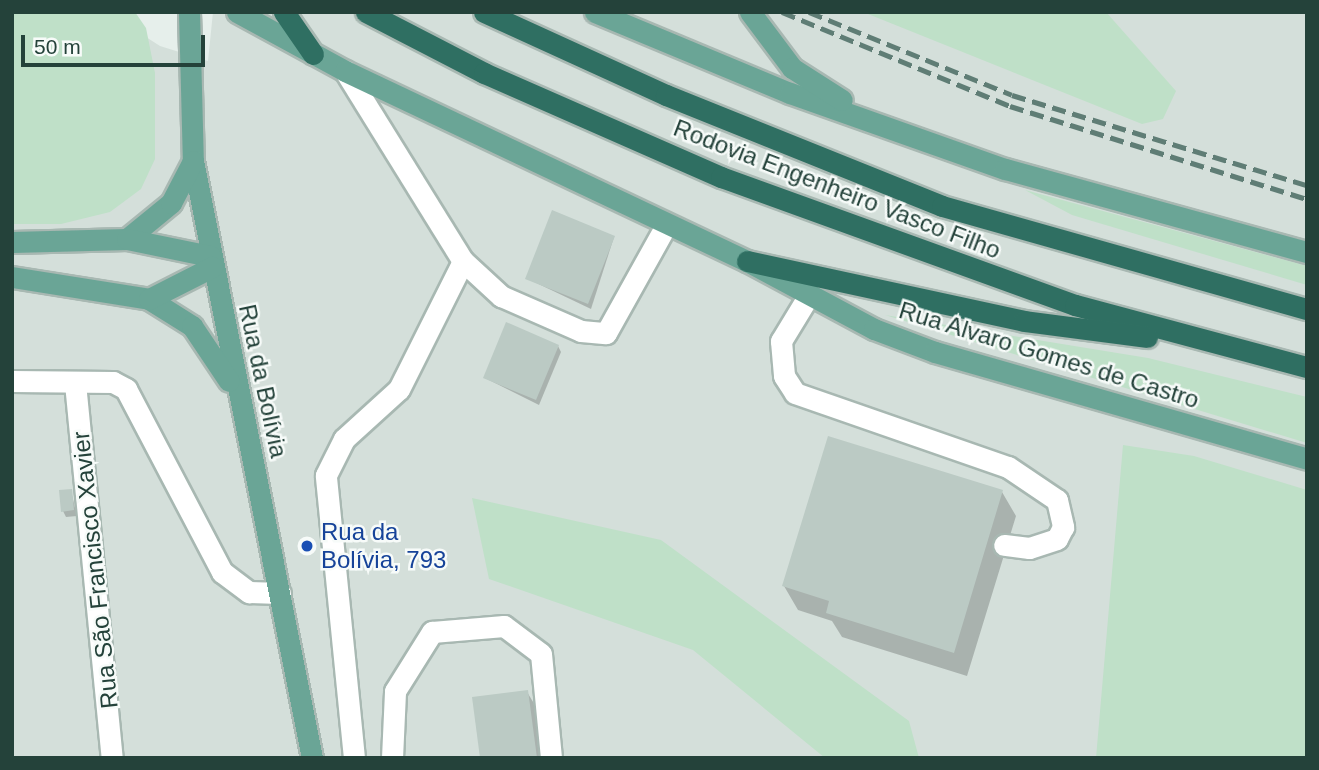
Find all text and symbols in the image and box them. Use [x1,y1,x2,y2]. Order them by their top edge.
scale bar [24,21,208,65]
text: 50 m [34,35,81,58]
street label: Rodovia Engenheiro Vasco Filho [670,113,1004,265]
street label: Rua Alvaro Gomes de Castro [895,295,1203,415]
street label: Rua da Bolívia [233,302,293,460]
street label: Rua São Francisco Xavier [66,430,124,710]
place label: Rua da Bolívia, 793 [321,518,446,574]
marker: Rua da Bolívia, 793 [299,538,315,554]

